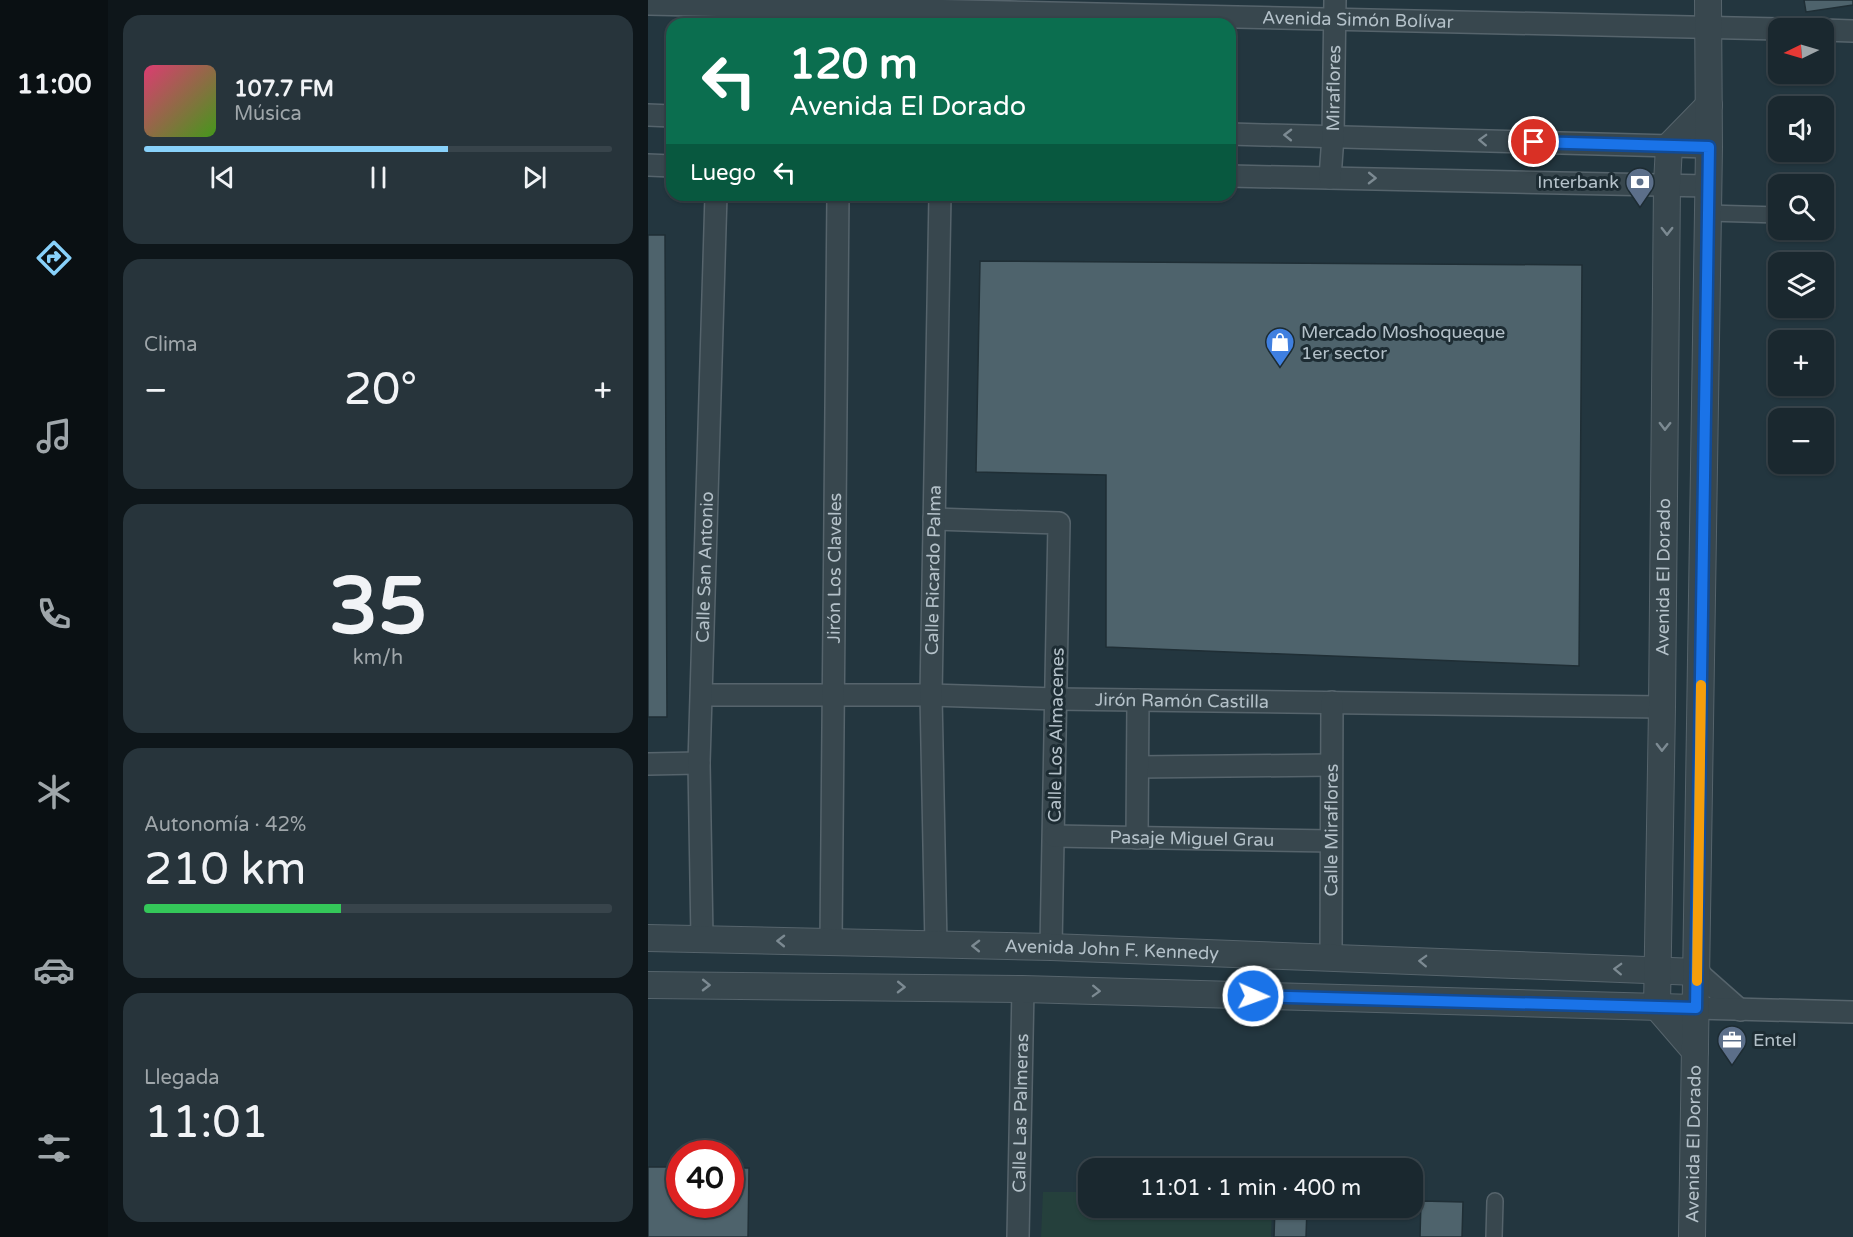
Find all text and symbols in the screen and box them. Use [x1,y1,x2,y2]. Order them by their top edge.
street label: Avenida Simón Bolívar [1262,7,1454,33]
north arrow [1768,18,1834,84]
map controls [1768,18,1834,474]
text: 120 m [789,39,918,90]
icon: left [690,42,768,120]
street label: Miraflores [1322,45,1345,131]
text: 11:00 [17,68,91,101]
text: 107.7 FM [234,76,334,102]
text: Avenida El Dorado [789,90,1026,123]
button: sound [1768,96,1834,162]
text: Música [234,102,302,126]
pin [1508,116,1559,167]
icon: arrive [1517,125,1550,158]
one-way arrow [1283,129,1292,141]
one-way arrow [1478,134,1487,146]
icon: left [768,156,801,189]
text: Luego [690,160,756,186]
icon: previous [206,161,239,194]
icon: pause [362,161,395,194]
icon: next [518,161,551,194]
bank icon: Interbank [1624,166,1656,208]
place label: Interbank [1537,171,1619,193]
one-way arrow [1368,172,1377,185]
button: search [1768,174,1834,240]
one-way arrow [1661,227,1673,236]
icon: directions [33,237,75,279]
button: layers [1768,252,1834,318]
place label: Mercado Moshoqueque 1er sector [1301,321,1505,364]
shop icon: Mercado Moshoqueque 1er sector [1264,326,1296,368]
button: + [1768,330,1834,396]
text: Clima [144,333,197,357]
text: 20° [344,363,417,417]
text: − [144,371,168,410]
text: + [593,371,612,410]
button: − [1768,408,1834,474]
icon: music [33,415,75,457]
one-way arrow [1659,422,1671,431]
street label: Calle Ricardo Palma [921,485,946,655]
street label: Calle San Antonio [692,491,718,643]
street label: Jirón Los Claveles [823,493,846,643]
street label: Avenida El Dorado [1651,498,1675,656]
text: 35 [329,560,427,654]
icon: phone [33,593,75,635]
text: km/h [353,646,403,670]
street label: Calle Los Almacenes [1043,647,1069,823]
street label: Jirón Ramón Castilla [1095,689,1269,713]
one-way arrow [1656,743,1668,752]
street label: Calle Miraflores [1320,764,1343,896]
icon: climate [33,771,75,813]
text: Autonomía · 42% [144,813,306,837]
street label: Pasaje Miguel Grau [1109,826,1275,851]
text: 210 km [144,843,306,897]
one-way arrow [777,935,786,947]
street label: Avenida John F. Kennedy [1004,935,1220,965]
one-way arrow [971,939,980,952]
icon: car [33,949,75,991]
one-way arrow [1418,955,1427,968]
one-way arrow [1613,962,1622,975]
position arrow [1221,964,1285,1028]
one-way arrow [702,979,711,991]
one-way arrow [897,981,906,994]
one-way arrow [1092,985,1101,997]
office icon: Entel [1716,1024,1748,1066]
place label: Entel [1753,1029,1797,1051]
street label: Calle Las Palmeras [1008,1033,1033,1193]
street label: Avenida El Dorado [1681,1065,1706,1223]
text: Llegada [144,1066,220,1090]
text: 11:01 [144,1096,269,1150]
icon: filters [33,1127,75,1169]
speed limit sign: 40 [666,1140,744,1218]
text: 11:01 · 1 min · 400 m [1140,1175,1361,1201]

